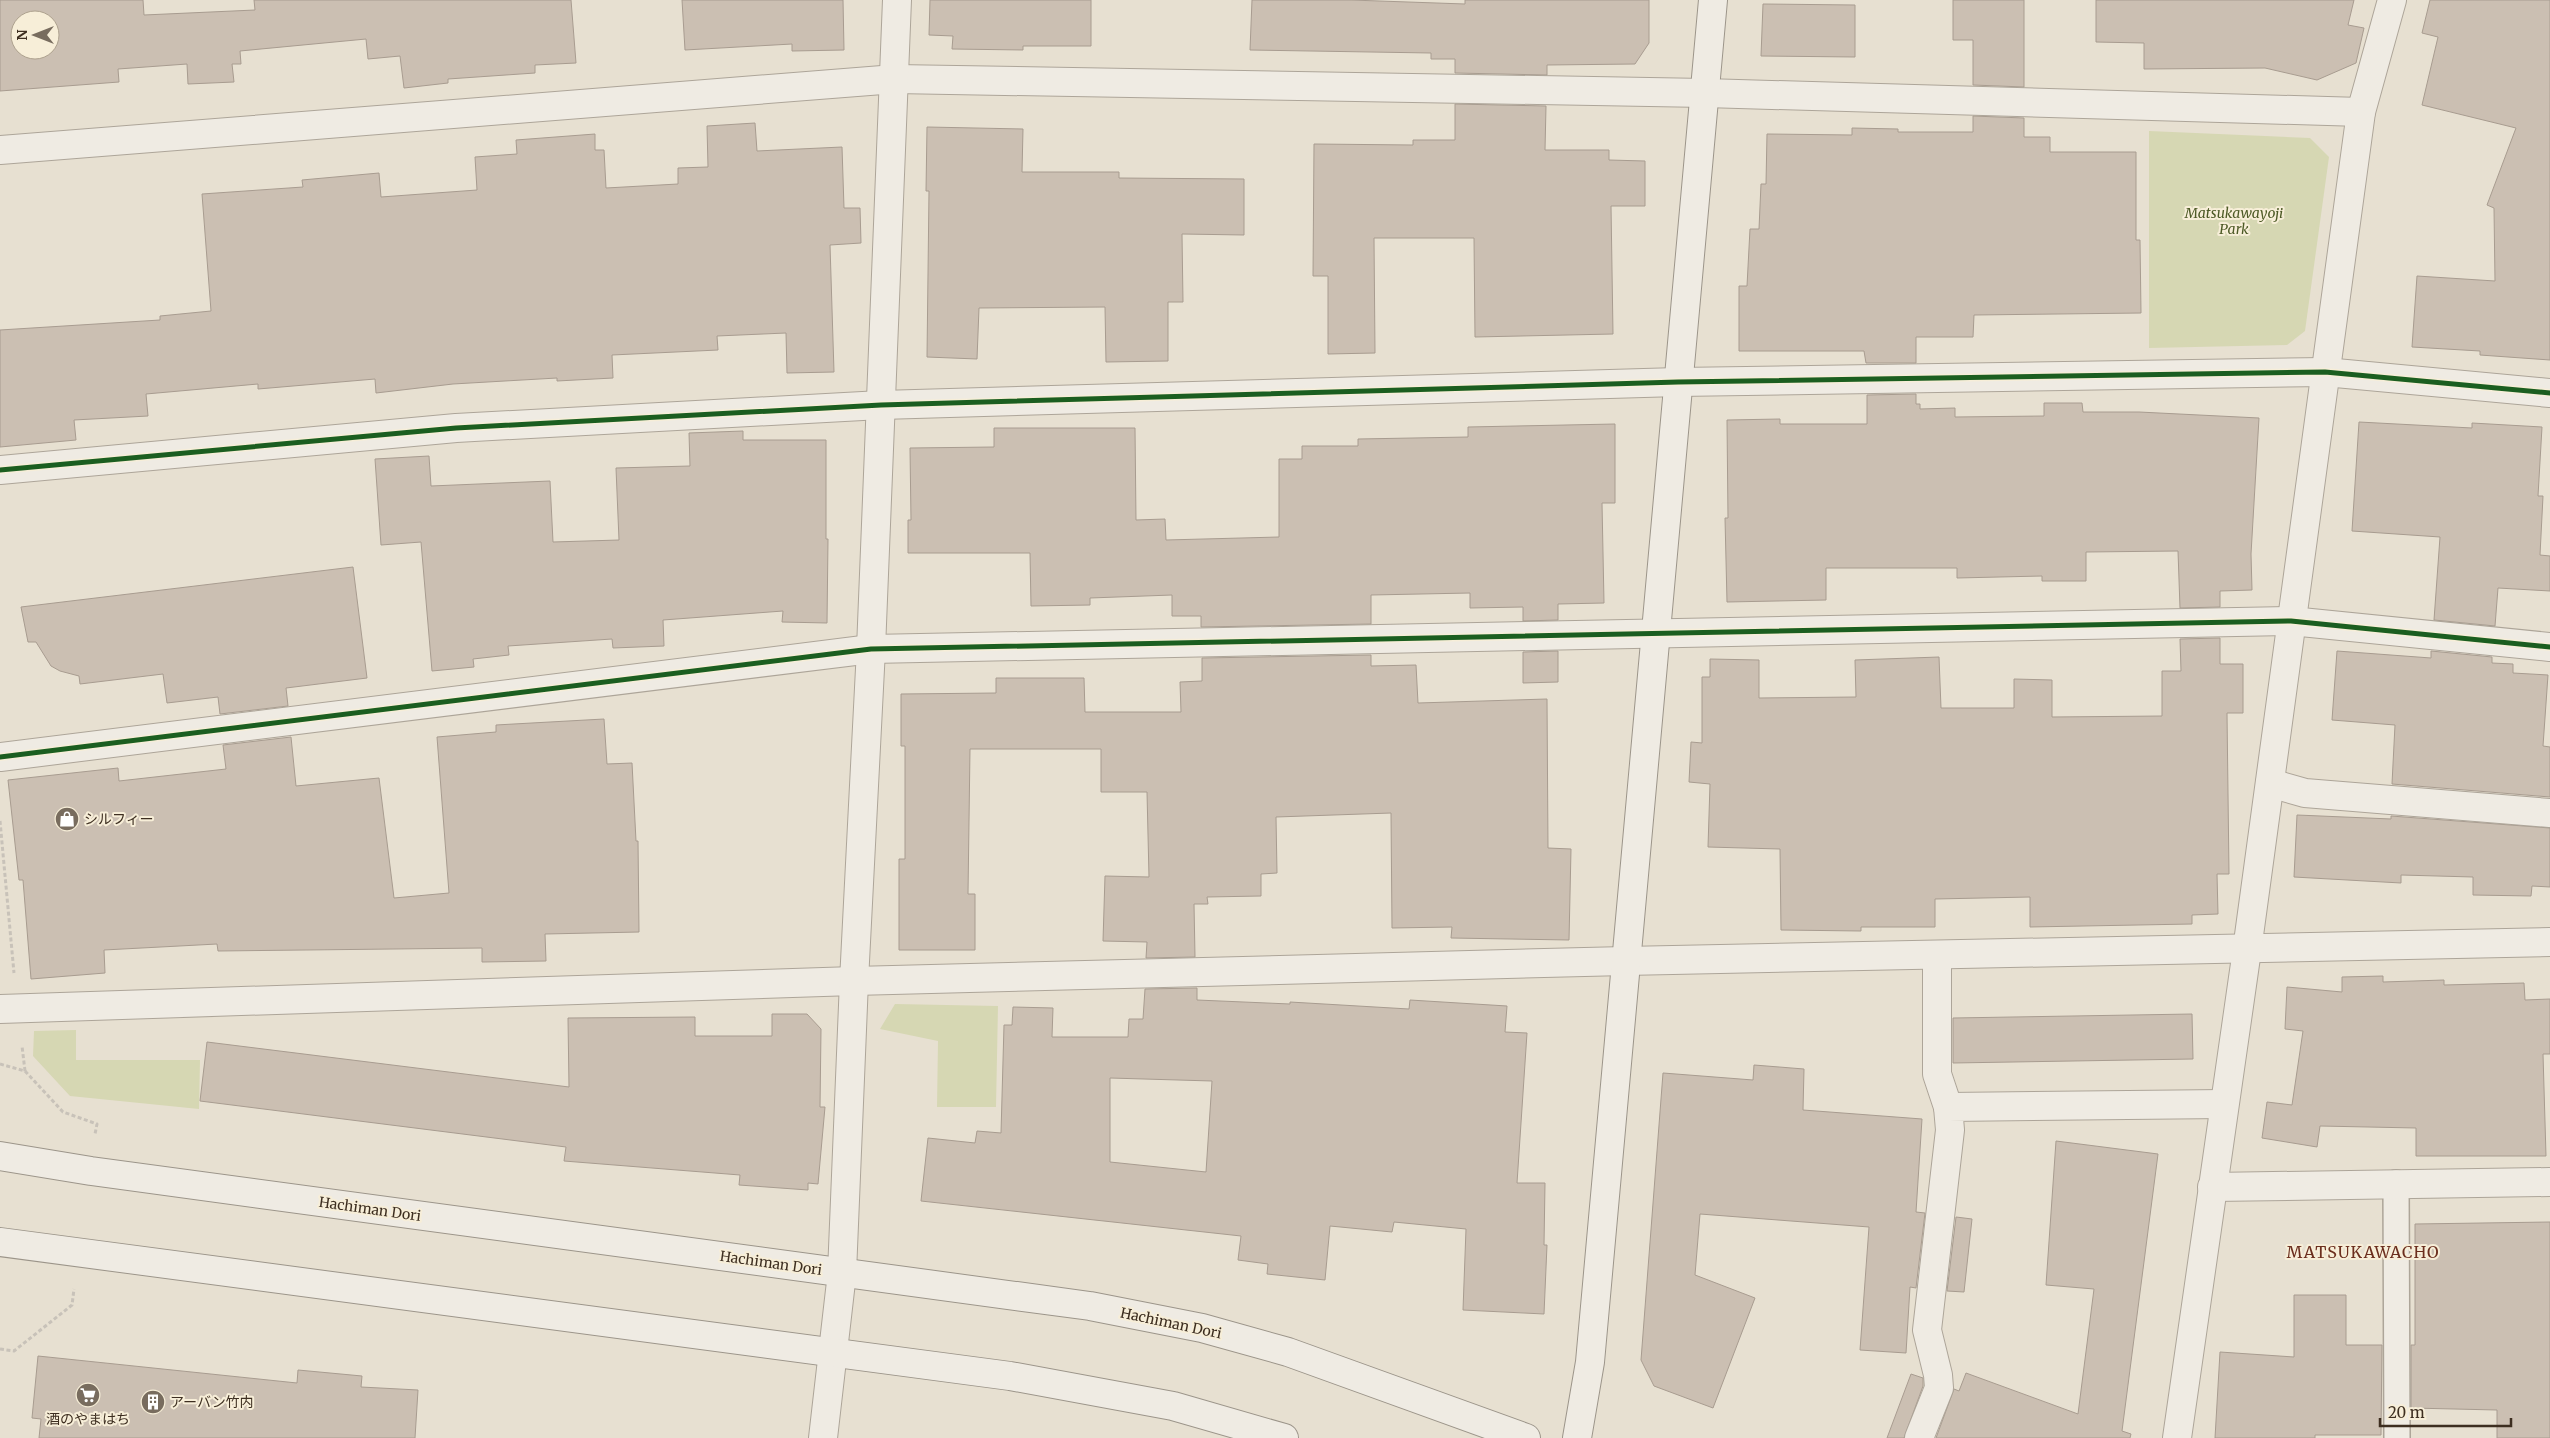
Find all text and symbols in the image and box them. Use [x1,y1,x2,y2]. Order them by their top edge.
north arrow [10,10,60,60]
text: N [13,29,31,41]
park label: Matsukawayoji Park [2184,204,2283,238]
shop icon: シルフィー [54,806,80,832]
place label: シルフィー [84,810,154,828]
street label: Hachiman Dori [318,1193,423,1225]
district label: MATSUKAWACHO [2286,1242,2440,1262]
street label: Hachiman Dori [719,1247,824,1279]
street label: Hachiman Dori [1119,1303,1224,1343]
supermarket icon: 酒のやまはち [75,1382,101,1408]
building icon: アーバン竹内 [140,1389,166,1415]
place label: アーバン竹内 [170,1393,254,1411]
scale bar [2380,1396,2511,1428]
text: 20 m [2388,1403,2425,1422]
place label: 酒のやまはち [46,1410,130,1428]

